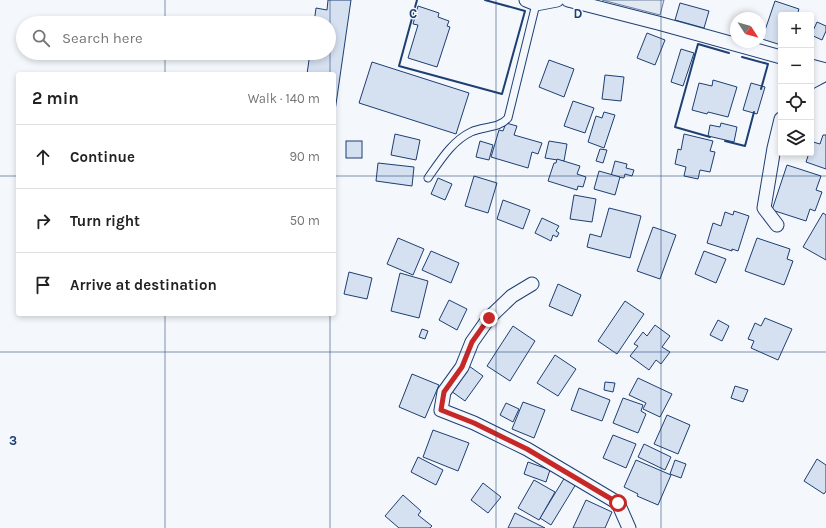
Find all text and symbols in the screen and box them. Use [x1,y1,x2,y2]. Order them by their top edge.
text: C [409,6,417,21]
text: D [574,6,583,21]
north arrow [730,12,766,48]
map controls [778,12,814,156]
button: + [778,12,814,48]
search box [16,16,336,60]
icon: search [30,27,52,49]
text: Search here [62,29,143,47]
button: − [778,48,814,84]
button: locate [778,84,814,120]
text: 2 min [32,88,79,108]
text: Walk · 140 m [248,91,320,106]
button: layers [778,120,814,156]
icon: ahead [32,146,54,168]
text: Continue [70,148,135,166]
text: 90 m [289,149,320,164]
icon: right [32,210,54,232]
text: Turn right [70,212,140,230]
text: 50 m [290,213,320,228]
icon: arrive [32,274,54,296]
text: Arrive at destination [70,276,217,294]
route end [480,309,498,327]
text: 3 [9,433,17,448]
route start [609,494,627,512]

